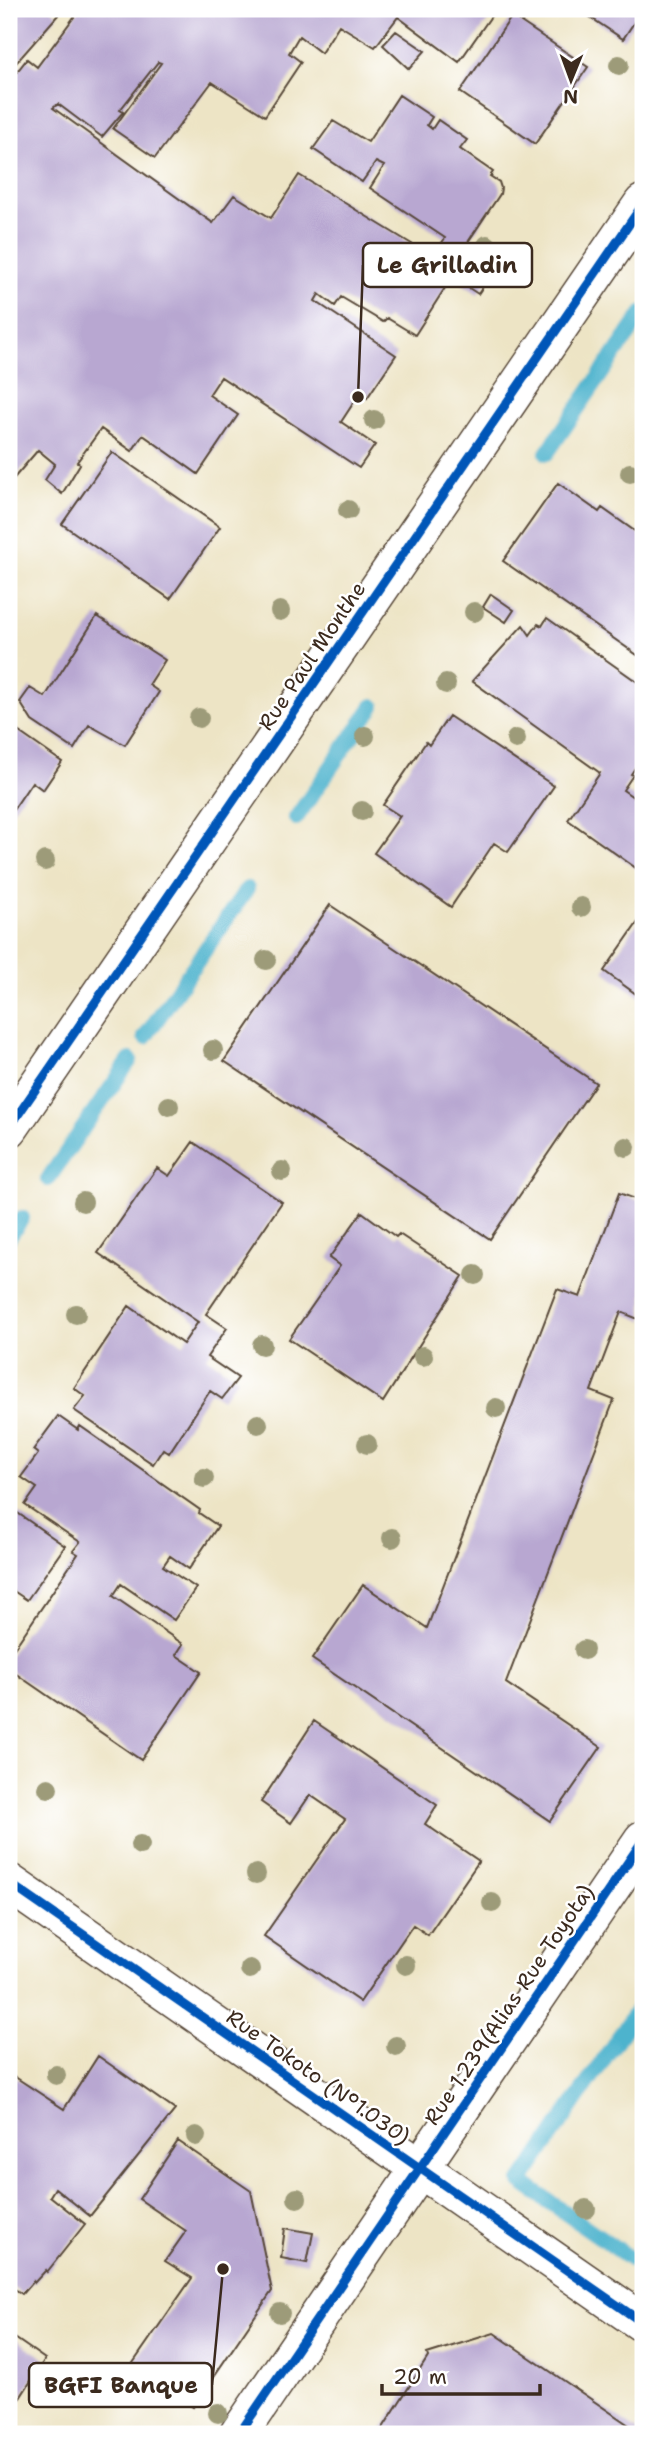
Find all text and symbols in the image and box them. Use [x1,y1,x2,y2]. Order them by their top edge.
north arrow [536,46,606,116]
text: N [563,84,578,109]
callout: Le Grilladin [363,243,532,287]
text: Le Grilladin [377,250,517,280]
street label: Rue Paul Monthe [252,576,372,736]
street label: Rue 1.239(Alias Rue Toyota) [418,1879,600,2131]
street label: Rue Tokoto (N°1.030) [221,2003,415,2151]
scale bar [382,2352,540,2396]
callout: BGFI Banque [29,2363,212,2407]
text: 20 m [393,2363,447,2391]
text: BGFI Banque [44,2370,198,2400]

